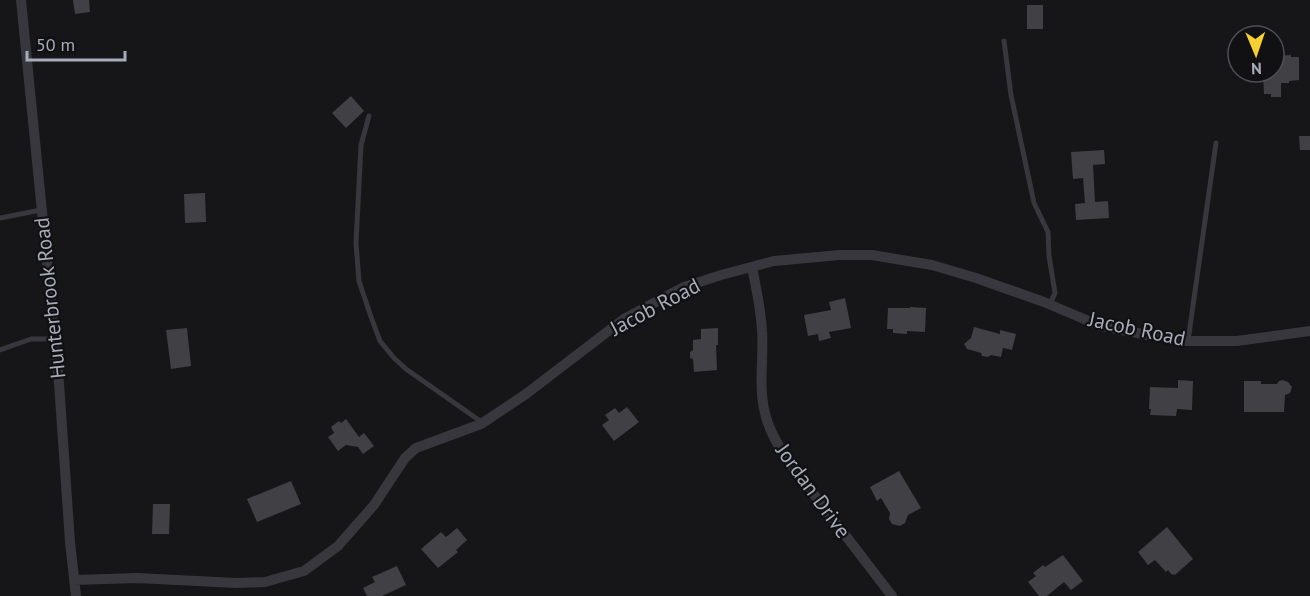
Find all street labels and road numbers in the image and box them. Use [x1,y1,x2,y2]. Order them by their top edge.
street label: Hunterbrook Road [28,216,71,380]
street label: Jacob Road [604,272,704,342]
street label: Jacob Road [1085,305,1188,352]
street label: Jordan Drive [769,437,857,543]

